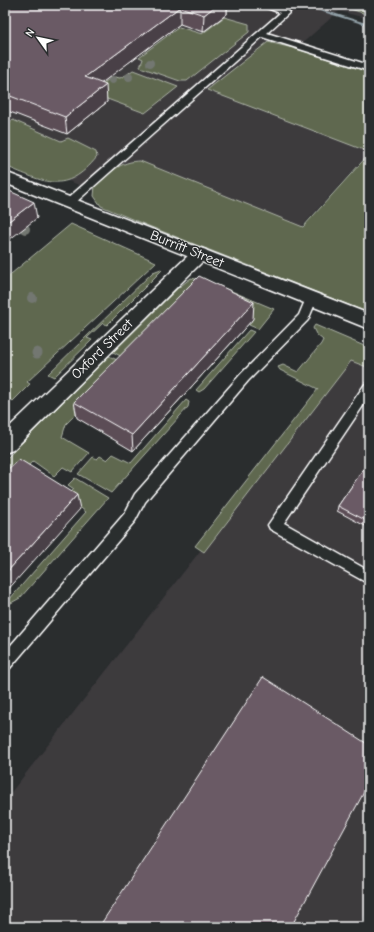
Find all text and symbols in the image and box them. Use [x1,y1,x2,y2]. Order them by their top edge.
north arrow [18,18,58,58]
text: N [23,26,37,39]
street label: Burritt Street [148,227,227,272]
street label: Oxford Street [68,315,137,383]

